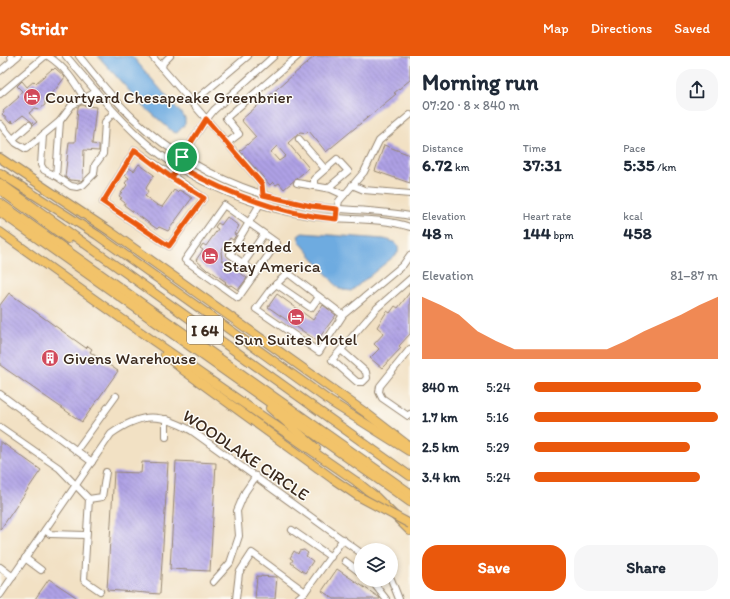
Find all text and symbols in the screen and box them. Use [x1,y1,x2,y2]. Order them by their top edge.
text: Stridr [20,17,68,40]
text: Map [543,20,569,37]
text: Directions [591,20,652,37]
text: Saved [674,20,710,37]
text: Morning run [422,69,538,96]
button: share [676,69,718,111]
hotel icon: Courtyard Chesapeake Greenbrier [22,87,42,107]
place label: Courtyard Chesapeake Greenbrier [45,87,293,107]
text: 07:20 · 8 × 840 m [422,98,520,113]
pin [165,140,199,174]
text: Distance [422,142,463,155]
text: Time [523,142,546,155]
text: Pace [623,142,645,155]
icon: arrive [171,146,193,168]
text: 6.72 [422,155,453,175]
text: 37:31 [523,155,562,175]
text: 5:35 [623,155,655,175]
text: km [453,161,470,174]
text: /km [655,161,676,174]
text: Elevation [422,210,466,223]
text: Heart rate [523,210,571,223]
text: kcal [623,210,643,223]
text: 48 [422,223,442,243]
text: 144 [523,223,551,243]
text: 458 [623,223,652,243]
text: m [442,229,453,242]
text: bpm [551,229,574,242]
place label: Extended Stay America [223,236,321,276]
hotel icon: Extended Stay America [200,246,220,266]
text: Elevation [422,268,474,283]
text: 81–87 m [670,268,718,283]
hotel icon: Sun Suites Motel [286,307,306,327]
road number: I 64 [187,316,223,344]
place label: Sun Suites Motel [235,329,358,349]
building icon: Givens Warehouse [40,348,60,368]
place label: Givens Warehouse [63,348,196,368]
text: 840 m [422,380,459,395]
text: 5:24 [486,380,511,395]
street label: WOODLAKE CIRCLE [179,405,313,505]
text: 1.7 km [422,410,458,425]
text: 5:16 [486,410,509,425]
text: 2.5 km [422,440,459,455]
text: 5:29 [486,440,510,455]
text: 3.4 km [422,470,460,485]
text: 5:24 [486,470,511,485]
map controls [354,543,398,587]
button: layers [354,543,398,587]
button: Save [422,545,566,591]
button: Share [574,545,718,591]

